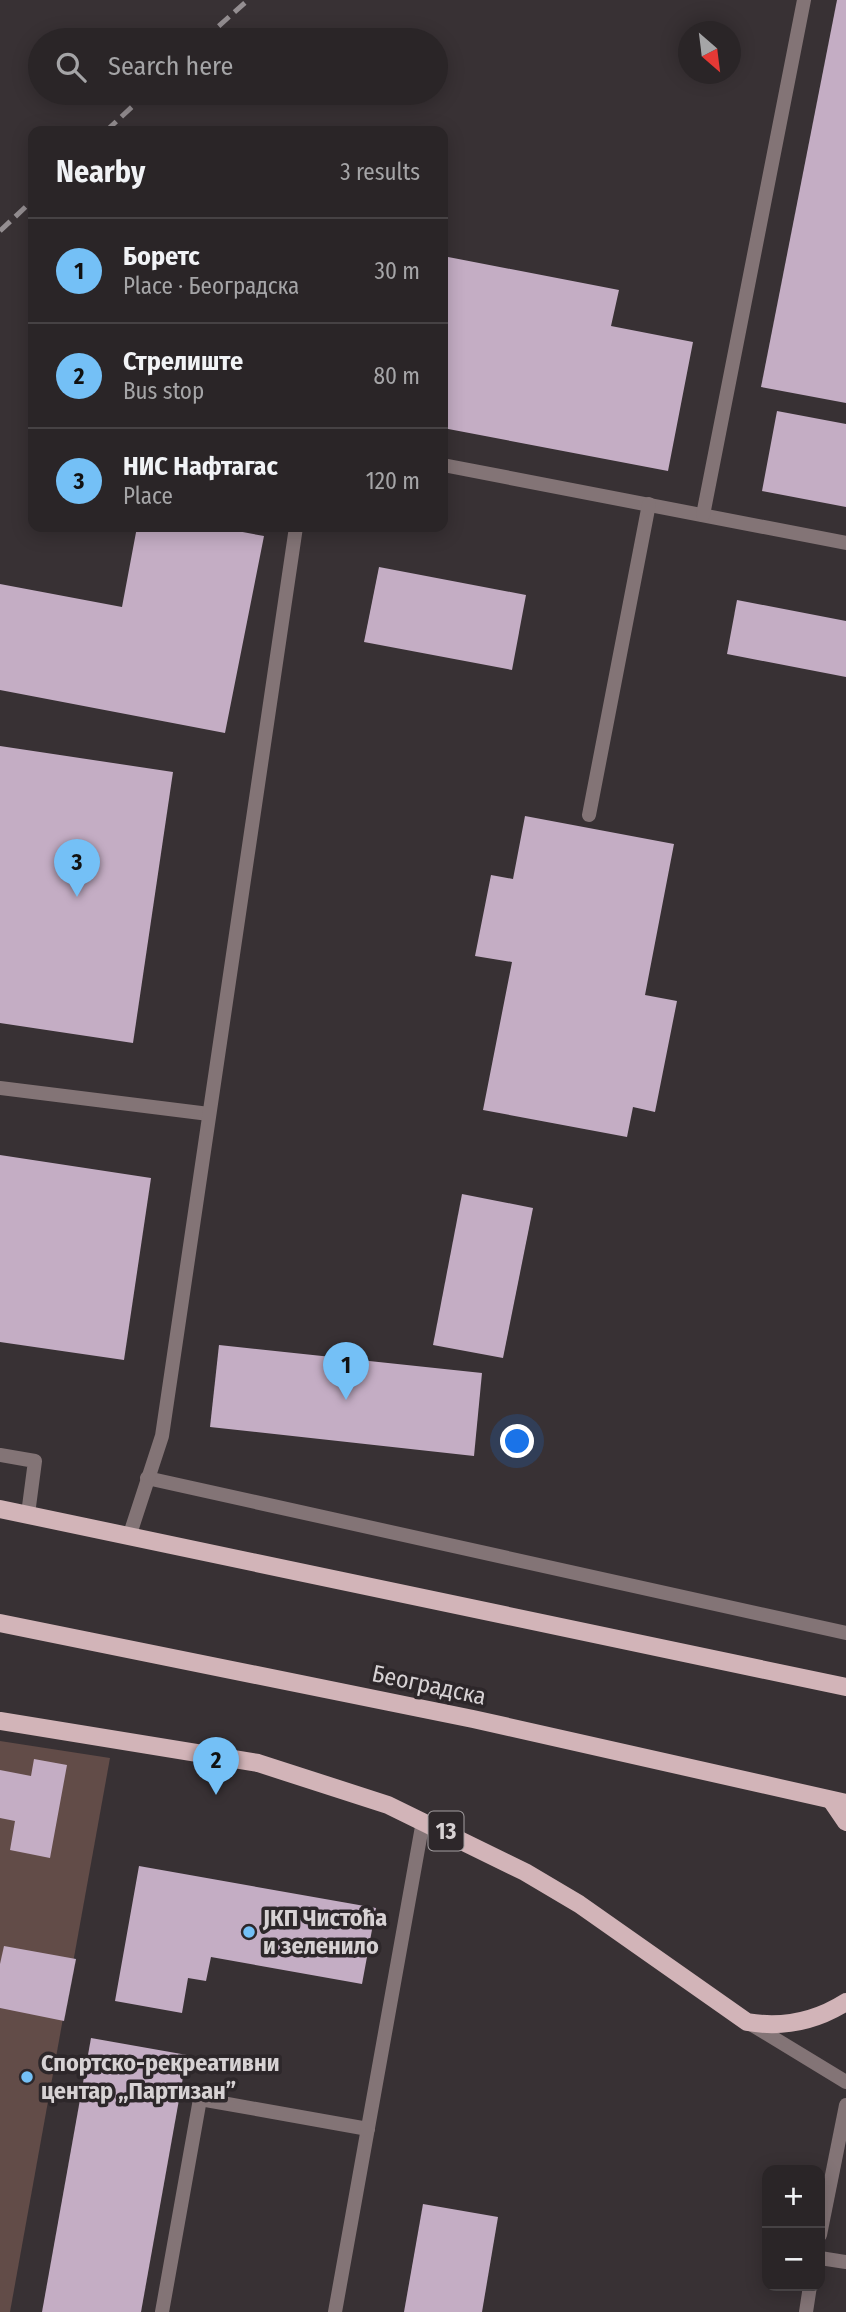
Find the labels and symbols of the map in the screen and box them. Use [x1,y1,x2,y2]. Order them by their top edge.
north arrow [678,21,741,84]
pin: 3 [54,839,100,897]
pin: 1 [323,1342,369,1400]
your location [500,1424,534,1458]
street label: Београдска [370,1659,488,1711]
pin: 2 [193,1737,239,1795]
road number: 13 [428,1812,464,1850]
place label: ЈКП Чистоћа и зеленило [262,1904,387,1960]
marker: ЈКП Чистоћа и зеленило [241,1924,257,1940]
place label: Спортско-рекреативни центар „Партизан” [41,2049,280,2105]
marker: Спортско-рекреативни центар „Партизан” [19,2069,35,2085]

